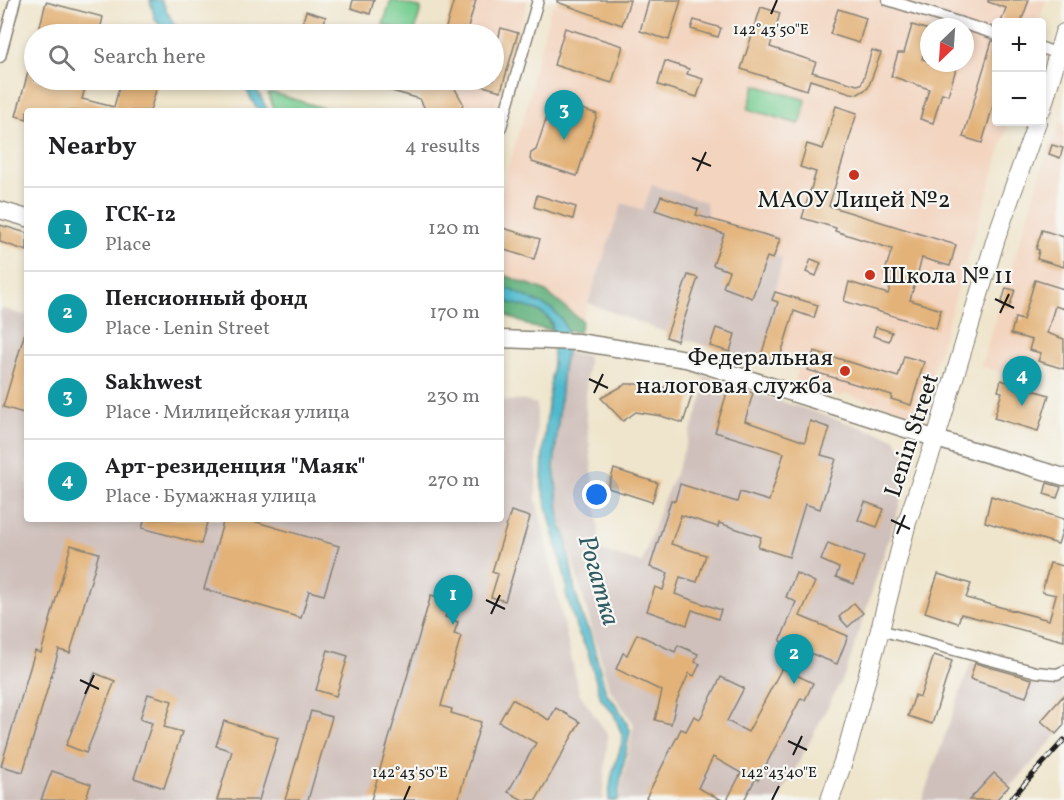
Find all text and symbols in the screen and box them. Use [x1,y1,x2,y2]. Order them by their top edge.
north arrow [920,18,974,72]
map controls [992,18,1046,126]
button: + [992,18,1046,72]
text: 142°43'50"E [733,20,809,41]
search box [24,24,504,90]
icon: search [45,41,78,74]
text: Search here [93,42,206,73]
button: − [992,72,1046,126]
pin: 3 [544,90,584,140]
text: Nearby [48,129,137,165]
text: 4 results [405,133,480,161]
marker: МАОУ Лицей №2 [847,168,861,182]
place label: МАОУ Лицей №2 [757,184,951,218]
text: ГСК-12 [105,200,176,231]
text: 1 [63,215,72,243]
text: 120 m [428,215,480,243]
text: Place [105,231,151,259]
place label: Школа № 11 [882,260,1013,294]
marker: Школа № 11 [863,268,877,282]
text: Пенсионный фонд [105,284,308,315]
text: 2 [62,299,73,327]
text: 170 m [430,299,480,327]
text: Place · Lenin Street [105,315,270,343]
place label: Федеральная налоговая служба [636,342,833,404]
pin: 4 [1002,356,1042,406]
marker: Федеральная налоговая служба [838,364,852,378]
text: Sakhwest [105,368,202,399]
street label: Lenin Street [877,369,949,502]
text: 3 [62,383,73,411]
text: 230 m [426,383,480,411]
text: Place · Милицейская улица [105,399,350,427]
text: Арт-резиденция "Маяк" [105,452,366,483]
text: 4 [61,467,74,495]
text: 270 m [427,467,480,495]
your location [582,480,611,509]
text: Place · Бумажная улица [105,483,317,511]
water label: Рогатка [568,531,628,630]
pin: 1 [434,576,472,625]
pin: 2 [774,634,814,684]
text: 142°43'50"E [372,763,448,784]
text: 142°43'40"E [741,763,817,784]

